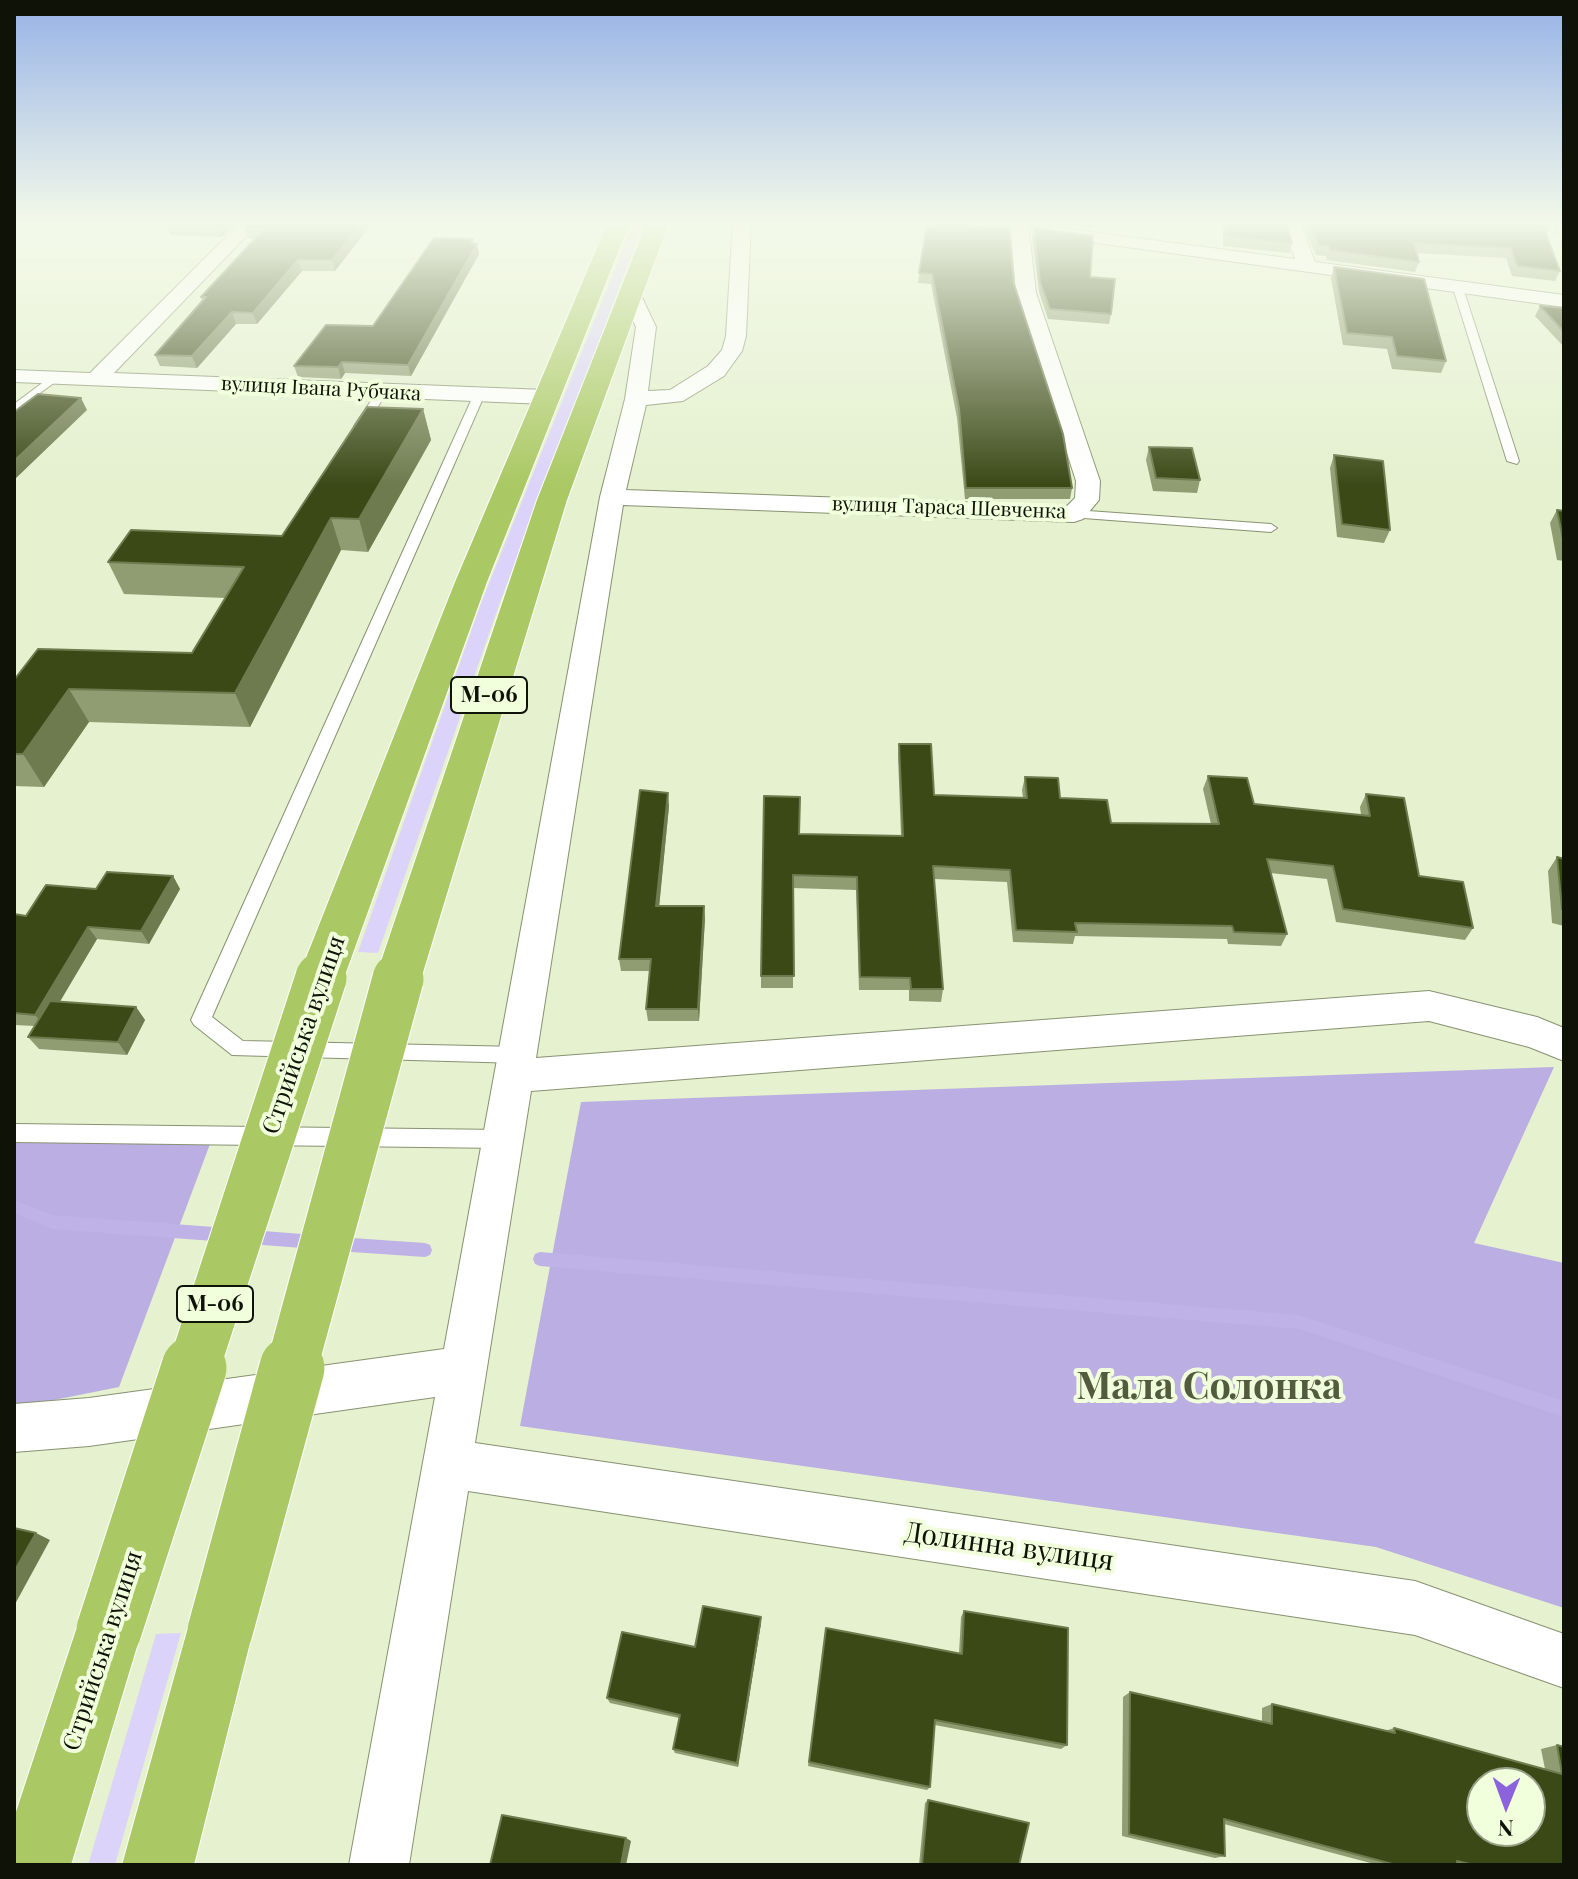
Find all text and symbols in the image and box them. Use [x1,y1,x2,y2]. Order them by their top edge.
street label: вулиця Івана Рубчака [220,372,422,406]
street label: вулиця Тараса Шевченка [831,492,1067,524]
road number: М-06 [451,677,527,713]
street label: Стрийська вулиця [256,932,352,1138]
road number: М-06 [177,1286,253,1322]
district label: Мала Солонка [1076,1364,1342,1410]
street label: Долинна вулиця [902,1516,1116,1578]
street label: Стрийська вулиця [57,1548,149,1754]
north arrow [1466,1767,1546,1847]
text: N [1497,1814,1514,1844]

